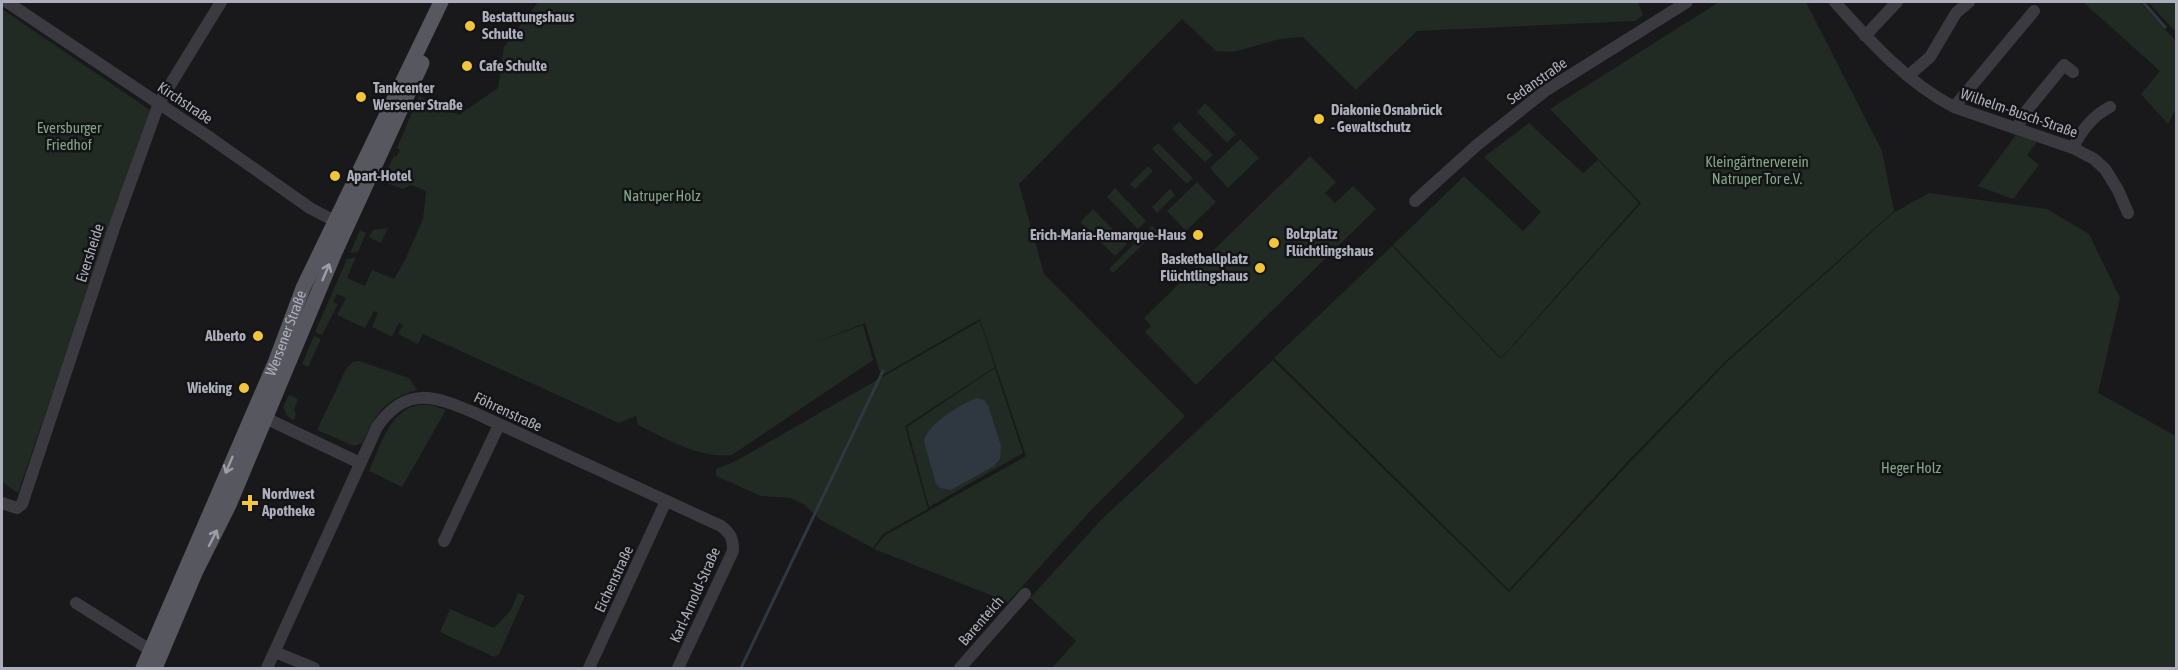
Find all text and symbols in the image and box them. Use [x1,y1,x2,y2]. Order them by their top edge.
place label: Bestattungshaus Schulte [482,8,575,42]
marker: Bestattungshaus Schulte [463,19,477,33]
street label: Sedanstraße [1504,54,1570,107]
place label: Cafe Schulte [479,57,547,74]
marker: Cafe Schulte [460,59,474,73]
street label: Kirchstraße [155,78,216,127]
place label: Tankcenter Wersener Straße [372,79,463,113]
street label: Wilhelm-Busch-Straße [1958,85,2080,141]
marker: Tankcenter Wersener Straße [354,90,368,104]
place label: Diakonie Osnabrück - Gewaltschutz [1331,101,1442,135]
marker: Diakonie Osnabrück - Gewaltschutz [1312,112,1326,126]
park label: Eversburger Friedhof [37,119,102,153]
park label: Kleingärtnerverein Natruper Tor e.V. [1705,153,1809,187]
place label: Apart-Hotel [346,167,413,184]
marker: Apart-Hotel [328,169,342,183]
park label: Natruper Holz [623,187,701,204]
street label: Eversheide [72,221,107,284]
place label: Bolzplatz Flüchtlingshaus [1286,225,1374,259]
place label: Erich-Maria-Remarque-Haus [1030,226,1187,243]
marker: Erich-Maria-Remarque-Haus [1191,228,1205,242]
marker: Bolzplatz Flüchtlingshaus [1267,236,1281,250]
place label: Basketballplatz Flüchtlingshaus [1160,250,1249,284]
marker: Basketballplatz Flüchtlingshaus [1253,261,1267,275]
one-way arrow [321,263,332,282]
street label: Wersener Straße [261,288,309,378]
place label: Alberto [204,327,246,344]
marker: Alberto [251,329,265,343]
place label: Wieking [186,379,233,396]
marker: Wieking [237,381,251,395]
street label: Föhrenstraße [471,388,545,435]
one-way arrow [223,456,234,474]
park label: Heger Holz [1881,459,1942,476]
place label: Nordwest Apotheke [261,485,315,519]
marker: Nordwest Apotheke [243,496,257,510]
one-way arrow [207,530,219,548]
street label: Eichenstraße [591,543,636,615]
street label: Karl-Arnold-Straße [666,544,723,645]
street label: Barenteich [955,593,1007,649]

